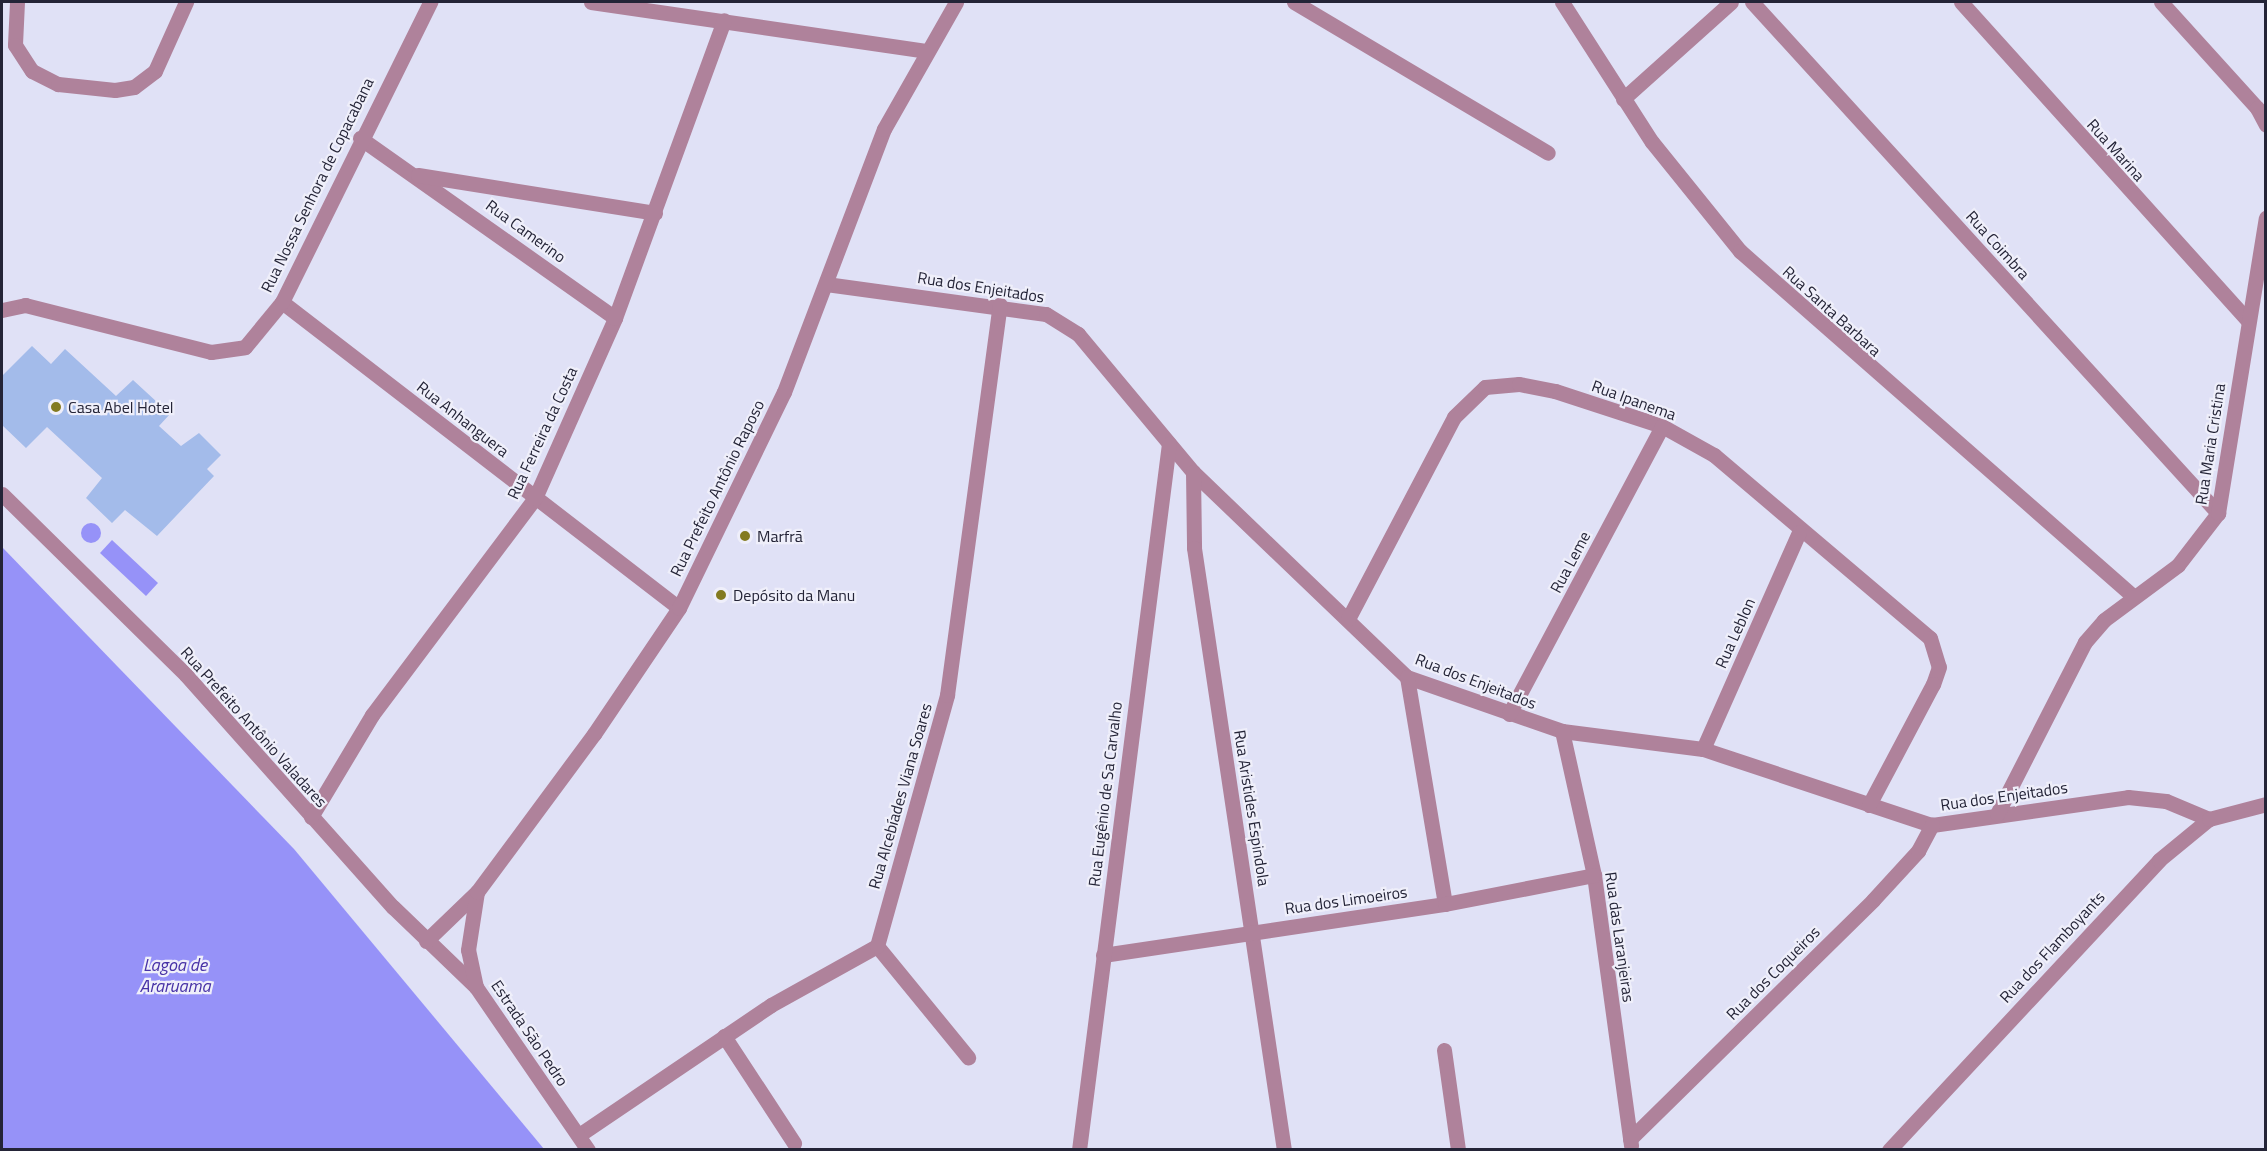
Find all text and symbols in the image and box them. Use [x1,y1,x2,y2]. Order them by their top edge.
street label: Rua Nossa Senhora de Copacabana [257,75,377,295]
street label: Rua Marina [2083,115,2149,185]
street label: Rua Camerino [482,196,570,266]
street label: Rua Coimbra [1962,207,2034,283]
street label: Rua Santa Barbara [1779,262,1885,360]
street label: Rua dos Enjeitados [916,267,1046,307]
street label: Rua Ferreira da Costa [503,364,581,502]
street label: Rua Ipanema [1589,376,1679,424]
street label: Rua Anhanguera [413,377,513,461]
street label: Rua Maria Cristina [2191,382,2229,506]
place label: Casa Abel Hotel [68,397,173,417]
street label: Rua Prefeito Antônio Raposo [666,397,768,579]
marker: Casa Abel Hotel [49,400,63,414]
place label: Marfrã [757,526,803,546]
street label: Rua Leme [1546,528,1594,596]
marker: Marfrã [738,529,752,543]
place label: Depósito da Manu [733,585,855,605]
marker: Depósito da Manu [714,588,728,602]
street label: Rua Leblon [1711,595,1759,671]
street label: Rua Prefeito Antônio Valadares [177,643,331,811]
street label: Rua dos Enjeitados [1413,649,1539,713]
street label: Rua Eugênio de Sa Carvalho [1084,700,1126,888]
street label: Rua Alcebíades Viana Soares [864,701,936,891]
street label: Rua Aristides Espindola [1230,729,1274,887]
street label: Rua dos Enjeitados [1939,778,2069,814]
street label: Rua das Laranjeiras [1601,871,1639,1003]
street label: Rua dos Limoeiros [1283,882,1409,918]
street label: Rua dos Flamboyants [1995,887,2109,1007]
street label: Rua dos Coqueiros [1722,922,1824,1024]
water label: Lagoa de Araruama [139,955,211,998]
street label: Estrada São Pedro [487,976,573,1090]

